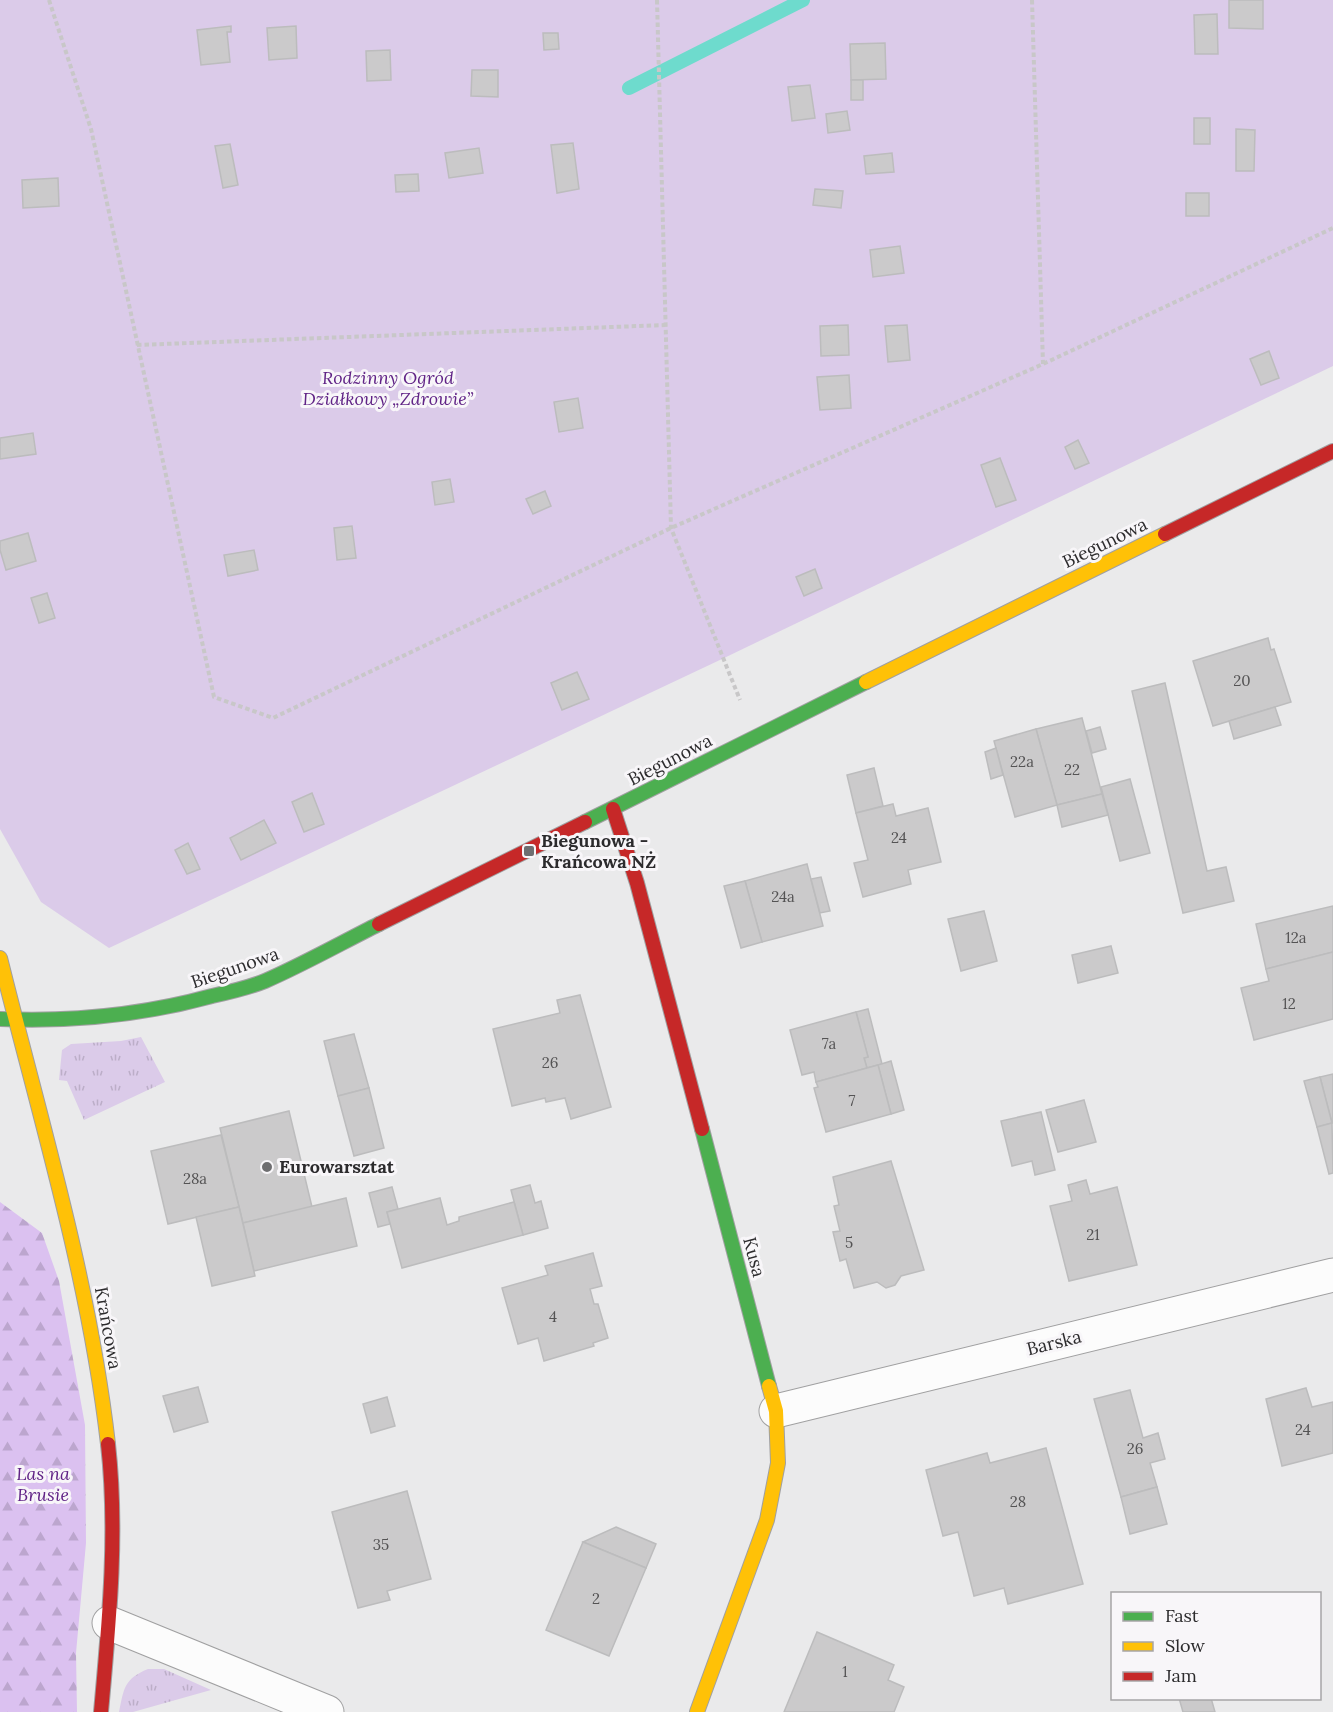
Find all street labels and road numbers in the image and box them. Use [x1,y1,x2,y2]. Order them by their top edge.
street label: Biegunowa [1059,512,1151,573]
street label: Biegunowa [624,729,716,791]
street label: Biegunowa [188,942,282,993]
street label: Kusa [738,1234,771,1279]
street label: Krańcowa [90,1285,127,1371]
street label: Barska [1024,1325,1084,1360]

